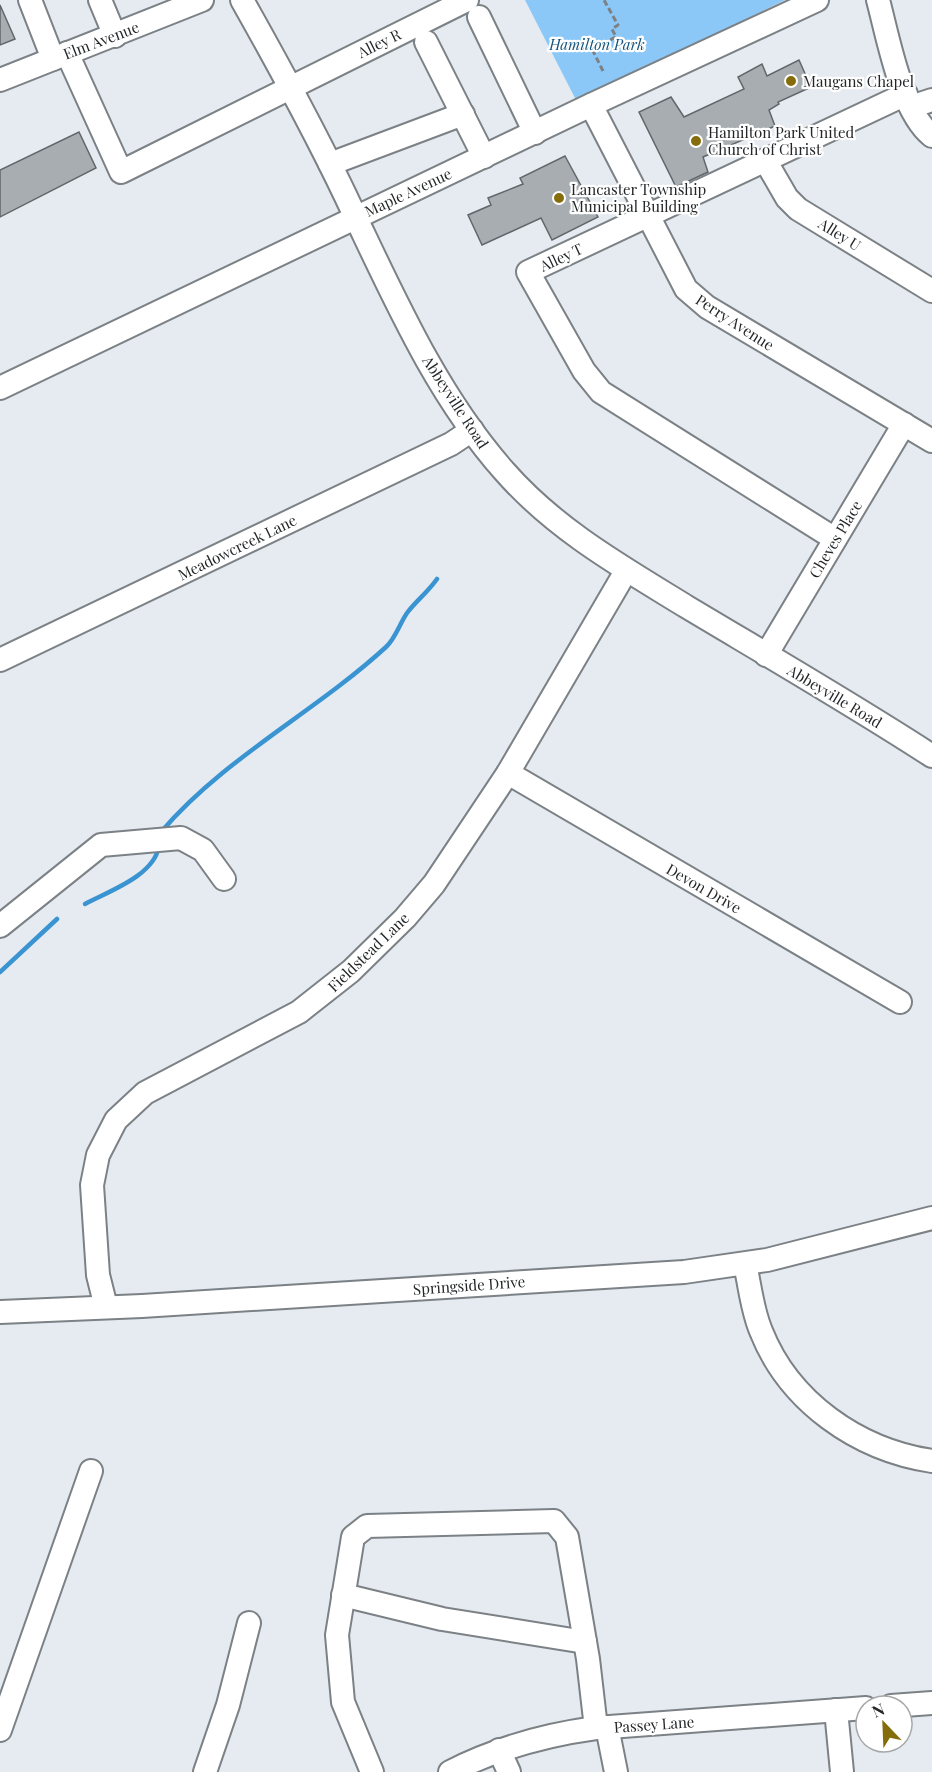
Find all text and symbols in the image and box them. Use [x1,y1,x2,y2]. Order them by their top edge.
street label: Elm Avenue [60,16,142,64]
street label: Alley R [353,24,404,62]
park label: Hamilton Park [548,34,645,54]
place label: Maugans Chapel [803,71,914,91]
marker: Maugans Chapel [784,74,798,88]
place label: Hamilton Park United Church of Christ [708,122,855,159]
marker: Hamilton Park United Church of Christ [689,134,703,148]
street label: Maple Avenue [361,163,455,221]
place label: Lancaster Township Municipal Building [571,179,707,216]
marker: Lancaster Township Municipal Building [552,191,566,205]
street label: Alley U [814,213,865,255]
street label: Alley T [535,238,586,276]
street label: Perry Avenue [692,289,778,355]
street label: Abbeyville Road [418,351,494,453]
street label: Cheves Place [804,496,866,582]
street label: Meadowcreek Lane [174,510,300,584]
street label: Abbeyville Road [783,659,886,732]
street label: Devon Drive [663,859,745,917]
street label: Fieldstead Lane [323,908,413,996]
street label: Springside Drive [412,1271,526,1299]
north arrow [854,1694,914,1754]
text: N [869,1698,888,1722]
street label: Passey Lane [613,1711,695,1737]

